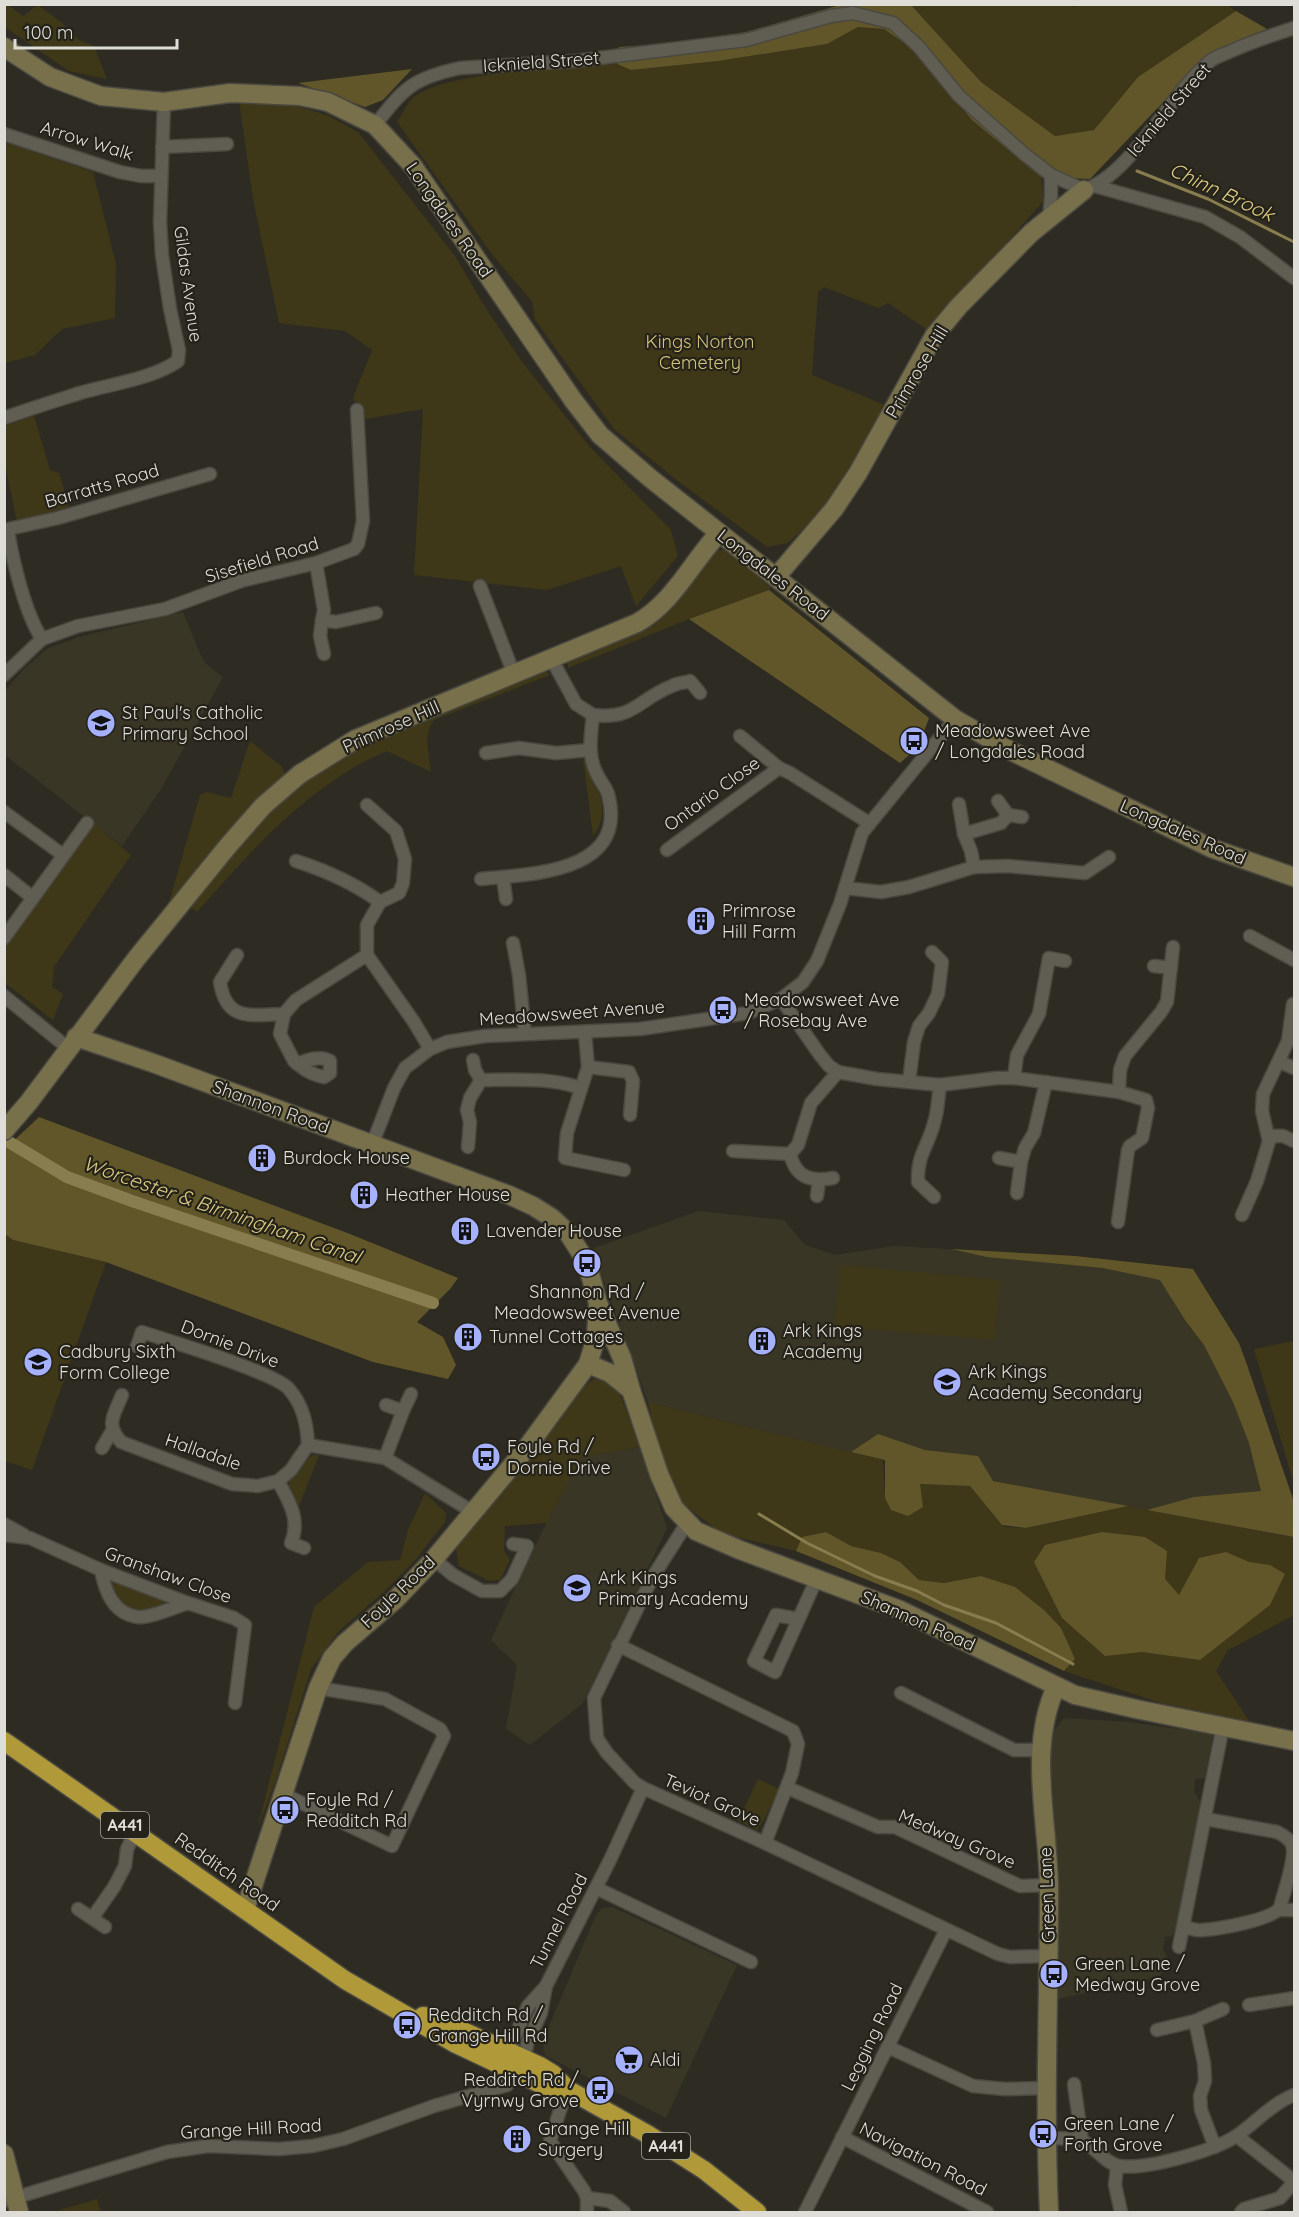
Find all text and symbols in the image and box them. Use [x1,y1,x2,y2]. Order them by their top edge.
scale bar [15,12,177,50]
text: 100 m [24,21,73,44]
street label: Icknield Street [482,46,600,77]
street label: Icknield Street [1122,58,1216,161]
street label: Arrow Walk [38,115,137,166]
water label: Chinn Brook [1166,156,1281,228]
street label: Longdales Road [401,158,498,282]
street label: Gildas Avenue [169,224,208,343]
street label: Primrose Hill [880,321,953,422]
park label: Kings Norton Cemetery [645,330,755,374]
street label: Barratts Road [42,458,162,513]
street label: Longdales Road [713,524,834,625]
street label: Sisefield Road [202,531,321,588]
street label: Primrose Hill [339,695,443,758]
place label: St Paul's Catholic Primary School [122,701,263,745]
school or university icon: St Paul's Catholic Primary School [85,707,117,739]
place label: Meadowsweet Ave / Longdales Road [935,719,1090,763]
bus stop icon: Meadowsweet Ave / Longdales Road [898,725,930,757]
street label: Ontario Close [659,751,764,836]
street label: Longdales Road [1117,793,1250,870]
place label: Primrose Hill Farm [722,899,796,943]
building icon: Primrose Hill Farm [685,905,717,937]
place label: Meadowsweet Ave / Rosebay Ave [744,988,899,1032]
bus stop icon: Meadowsweet Ave / Rosebay Ave [707,994,739,1026]
street label: Meadowsweet Avenue [478,995,666,1030]
street label: Shannon Road [209,1075,333,1138]
building icon: Burdock House [246,1142,278,1174]
place label: Burdock House [283,1146,410,1169]
water label: Worcester & Birmingham Canal [80,1150,366,1270]
building icon: Heather House [348,1179,380,1211]
place label: Heather House [385,1183,510,1206]
building icon: Lavender House [449,1215,481,1247]
place label: Lavender House [486,1219,622,1242]
bus stop icon: Shannon Rd / Meadowsweet Avenue [571,1247,603,1279]
place label: Shannon Rd / Meadowsweet Avenue [494,1280,680,1324]
street label: Dornie Drive [178,1314,283,1373]
place label: Ark Kings Academy [783,1319,863,1363]
building icon: Tunnel Cottages [452,1321,484,1353]
place label: Tunnel Cottages [489,1325,623,1348]
building icon: Ark Kings Academy [746,1325,778,1357]
place label: Cadbury Sixth Form College [59,1340,176,1384]
school or university icon: Cadbury Sixth Form College [22,1346,54,1378]
place label: Ark Kings Academy Secondary [968,1360,1142,1404]
school or university icon: Ark Kings Academy Secondary [931,1366,963,1398]
street label: Halladale [162,1428,244,1475]
place label: Foyle Rd / Dornie Drive [507,1435,611,1479]
bus stop icon: Foyle Rd / Dornie Drive [470,1441,502,1473]
street label: Granshaw Close [101,1541,235,1608]
street label: Foyle Road [356,1550,440,1633]
place label: Ark Kings Primary Academy [598,1566,748,1610]
school or university icon: Ark Kings Primary Academy [561,1572,593,1604]
street label: Shannon Road [857,1585,979,1656]
street label: Teviot Grove [660,1768,764,1831]
place label: Foyle Rd / Redditch Rd [306,1788,407,1832]
bus stop icon: Foyle Rd / Redditch Rd [269,1794,301,1826]
street label: Medway Grove [895,1804,1019,1874]
road number: A441 [101,1812,149,1838]
street label: Redditch Road [170,1827,284,1916]
street label: Green Lane [1033,1847,1060,1943]
street label: Tunnel Road [525,1869,592,1972]
place label: Green Lane / Medway Grove [1075,1952,1200,1996]
bus stop icon: Green Lane / Medway Grove [1038,1958,1070,1990]
street label: Legging Road [836,1979,908,2094]
place label: Redditch Rd / Grange Hill Rd [428,2003,547,2047]
bus stop icon: Redditch Rd / Grange Hill Rd [391,2009,423,2041]
supermarket icon: Aldi [613,2044,645,2076]
place label: Aldi [650,2048,680,2071]
place label: Redditch Rd / Vyrnwy Grove [461,2068,580,2112]
bus stop icon: Redditch Rd / Vyrnwy Grove [584,2074,616,2106]
place label: Green Lane / Forth Grove [1064,2112,1175,2156]
street label: Grange Hill Road [180,2113,322,2144]
place label: Grange Hill Surgery [538,2117,630,2161]
street label: Navigation Road [856,2117,991,2201]
bus stop icon: Green Lane / Forth Grove [1027,2118,1059,2150]
building icon: Grange Hill Surgery [501,2123,533,2155]
road number: A441 [642,2133,690,2159]

